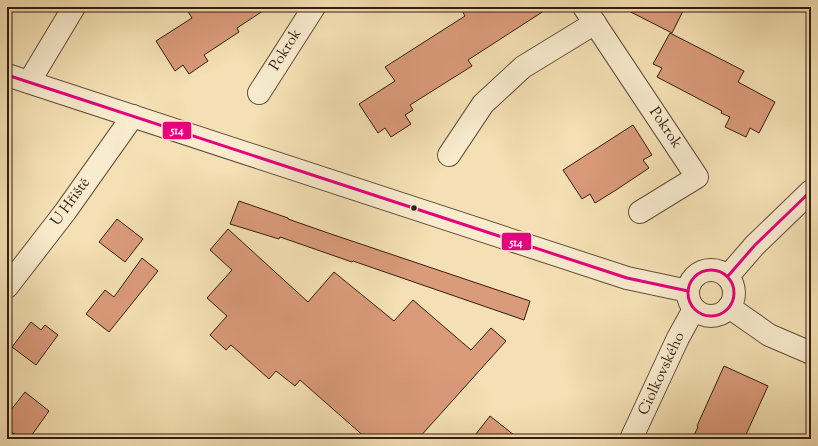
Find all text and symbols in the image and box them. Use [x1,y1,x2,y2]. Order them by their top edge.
street label: Pokrok [265,25,307,75]
street label: Pokrok [643,103,687,153]
line badge: 514 [162,121,192,140]
text: 514 [169,123,184,139]
street label: U Hřiště [46,173,96,230]
unlabelled marker [409,203,419,213]
line badge: 514 [501,232,532,251]
text: 514 [508,235,523,251]
street label: Ciolkovského [634,329,690,419]

